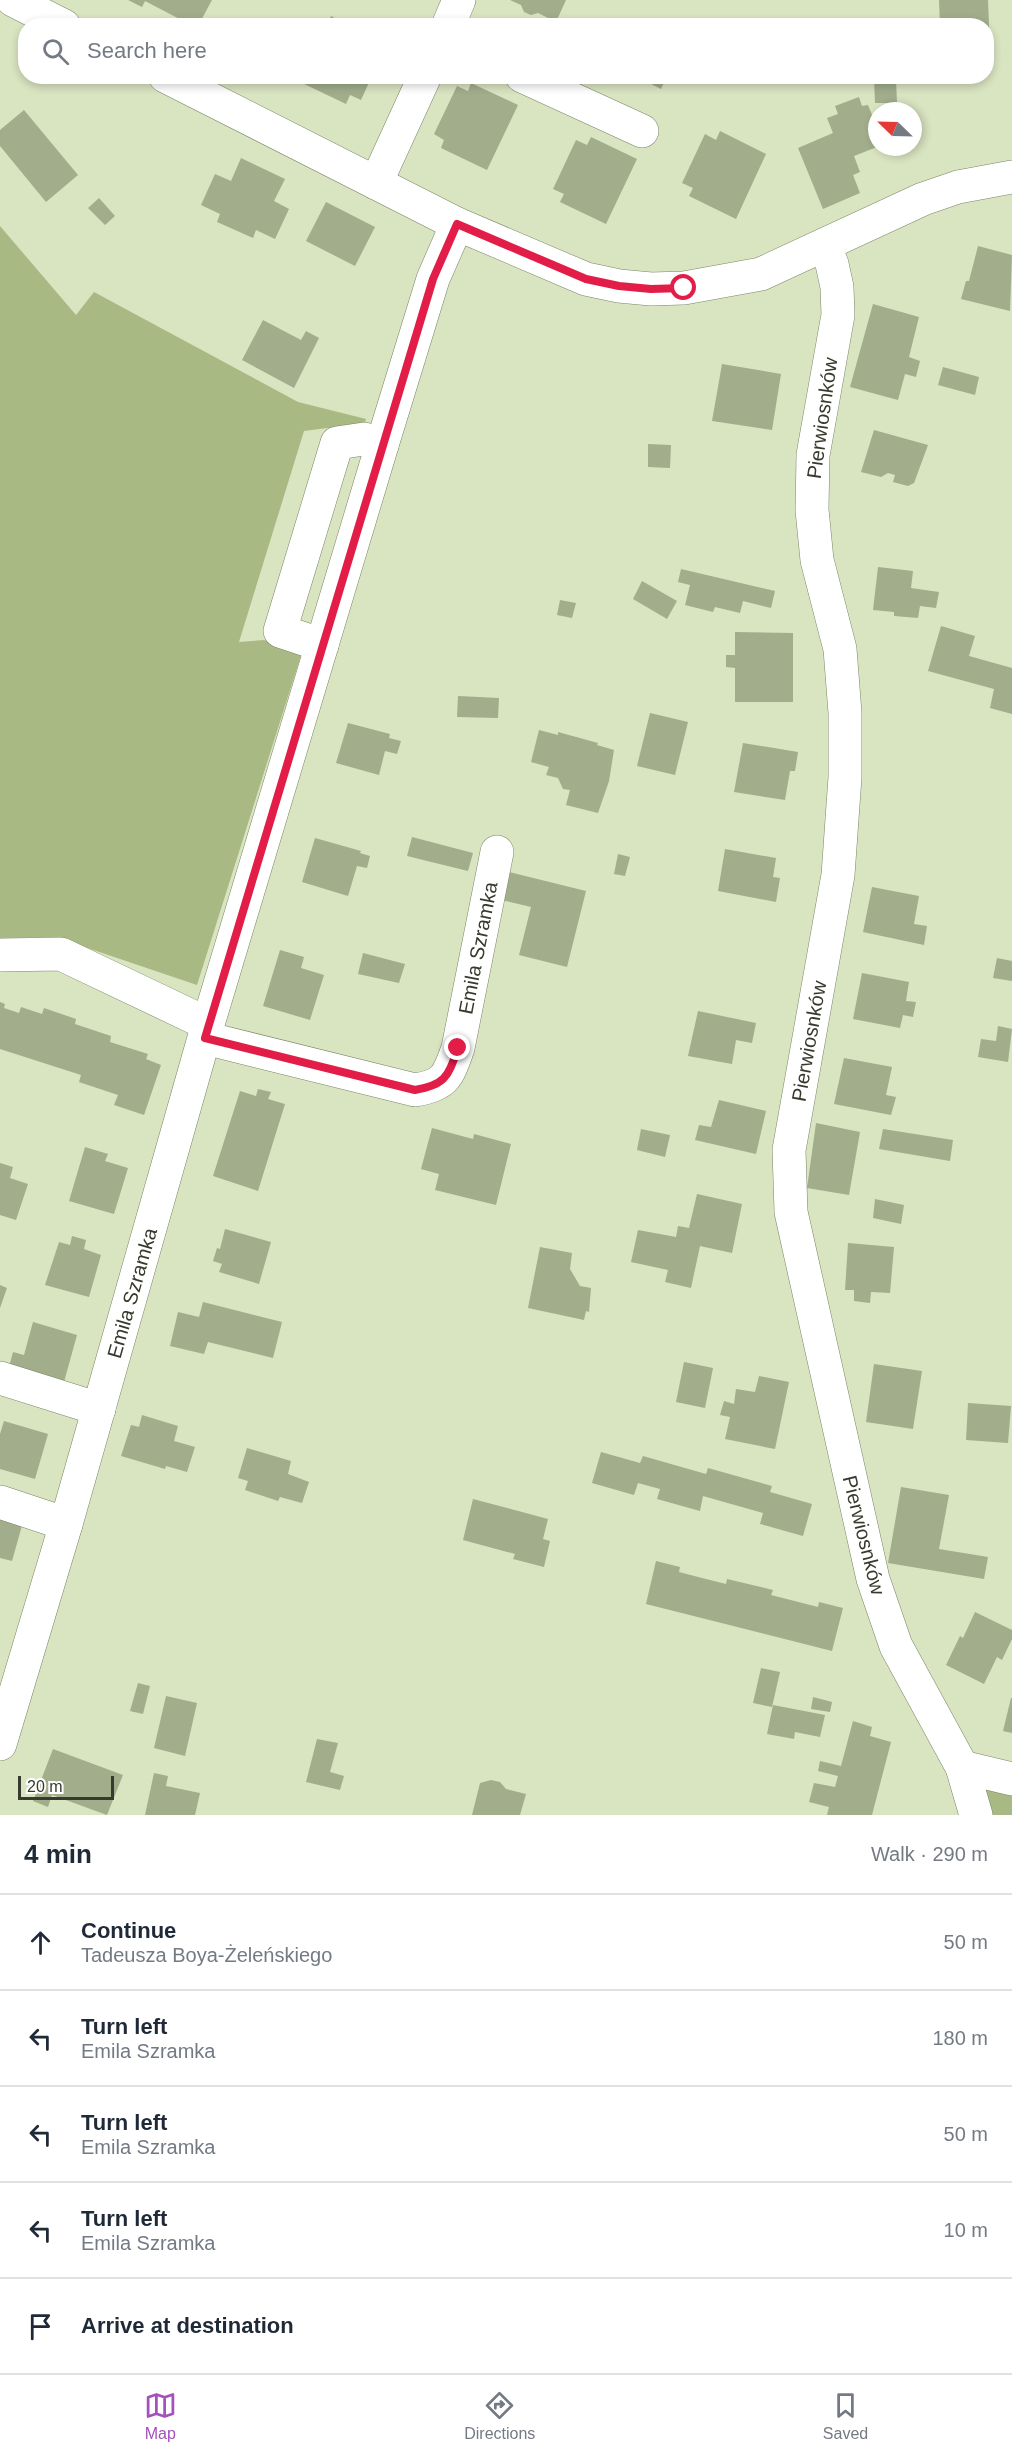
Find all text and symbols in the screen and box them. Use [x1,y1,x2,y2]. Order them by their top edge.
search box [18,18,994,84]
icon: search [39,35,72,68]
text: Search here [87,38,207,63]
north arrow [868,102,922,156]
route start [670,274,696,300]
street label: Pierwiosnków [803,355,841,480]
street label: Emila Szramka [454,879,502,1016]
street label: Pierwiosnków [788,978,831,1103]
route end [444,1034,470,1060]
street label: Emila Szramka [103,1224,161,1361]
street label: Pierwiosnków [839,1473,890,1598]
scale bar [18,1773,114,1800]
text: 20 m [27,1778,63,1795]
text: 4 min [24,1839,92,1869]
text: Walk · 290 m [871,1843,988,1865]
text: Continue [81,1918,176,1943]
icon: ahead [24,1926,57,1959]
text: 50 m [944,1931,988,1953]
text: Tadeusza Boya-Żeleńskiego [81,1944,332,1966]
text: Turn left [81,2014,167,2039]
icon: left [24,2022,57,2055]
text: 180 m [932,2027,988,2049]
text: Emila Szramka [81,2040,215,2062]
text: Turn left [81,2110,167,2135]
icon: left [24,2118,57,2151]
text: 50 m [944,2123,988,2145]
text: Emila Szramka [81,2136,215,2158]
text: Turn left [81,2206,167,2231]
icon: left [24,2214,57,2247]
text: 10 m [944,2219,988,2241]
text: Emila Szramka [81,2232,215,2254]
icon: arrive [24,2310,57,2343]
text: Arrive at destination [81,2313,294,2338]
tab: Map [144,2389,177,2443]
tab: Directions [464,2389,535,2443]
tab: Saved [823,2389,868,2443]

